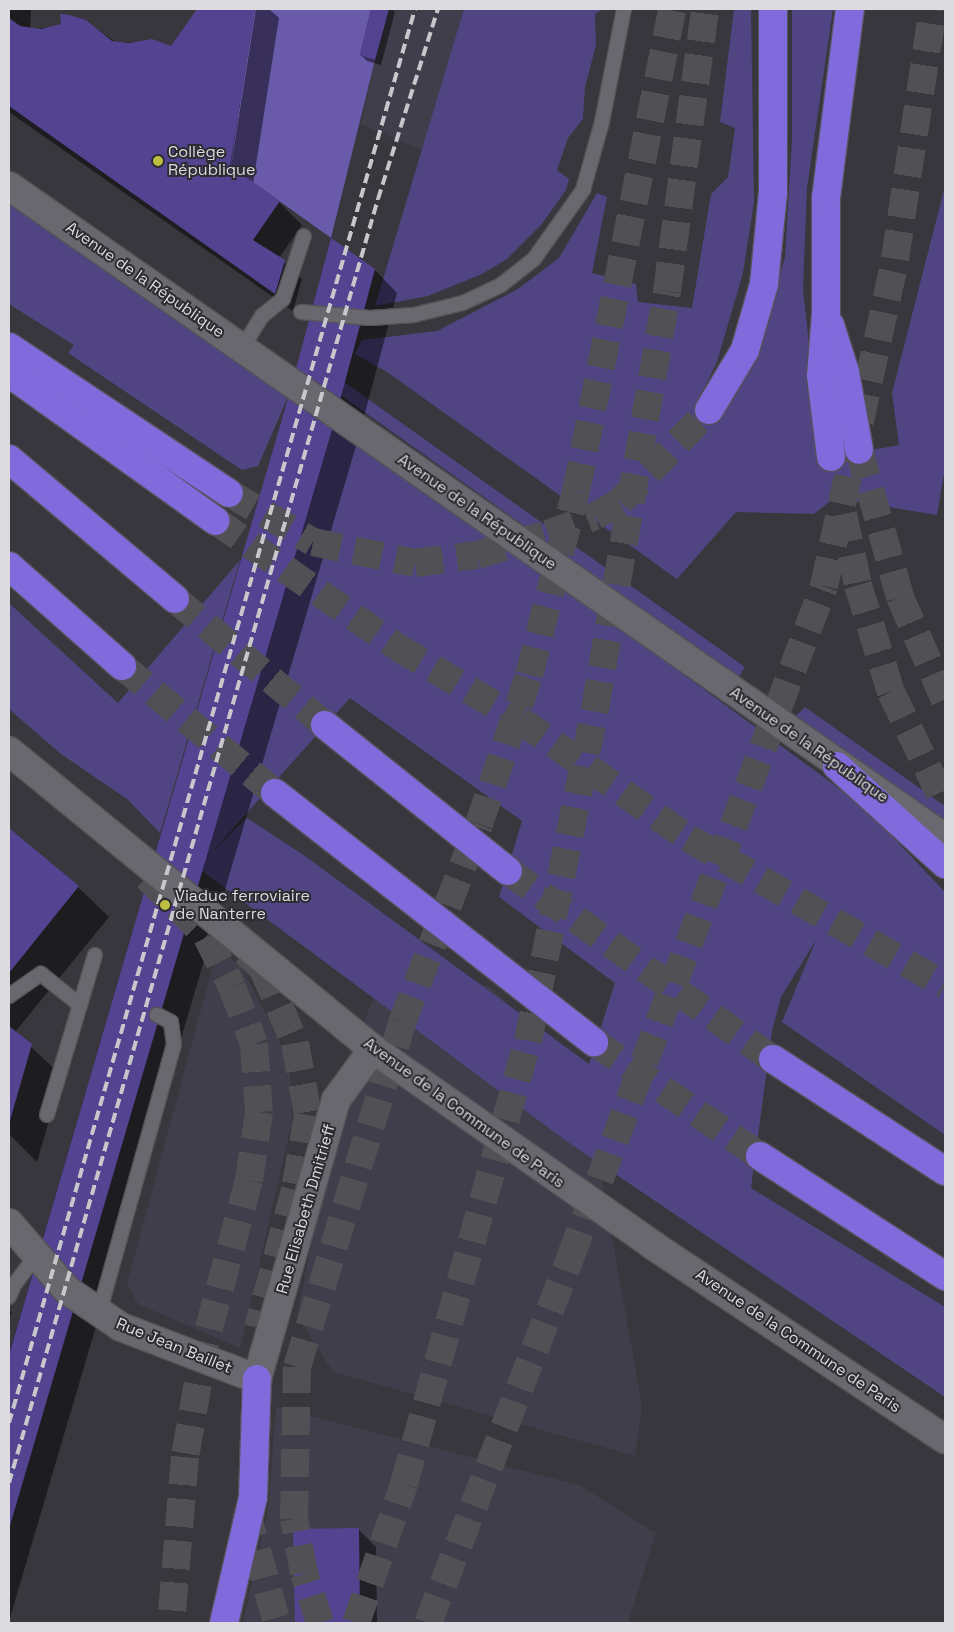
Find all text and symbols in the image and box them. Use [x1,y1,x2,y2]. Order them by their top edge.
place label: Collège République [168,142,255,180]
marker: Collège République [152,155,164,167]
street label: Avenue de la République [62,218,228,342]
street label: Avenue de la République [394,450,560,574]
street label: Avenue de la République [726,683,892,807]
place label: Viaduc ferroviaire de Nanterre [175,886,310,924]
marker: Viaduc ferroviaire de Nanterre [159,899,171,911]
street label: Avenue de la Commune de Paris [360,1034,568,1192]
street label: Rue Elisabeth Dmitrieff [273,1122,339,1296]
street label: Avenue de la Commune de Paris [692,1265,904,1417]
street label: Rue Jean Baillet [113,1314,235,1378]

